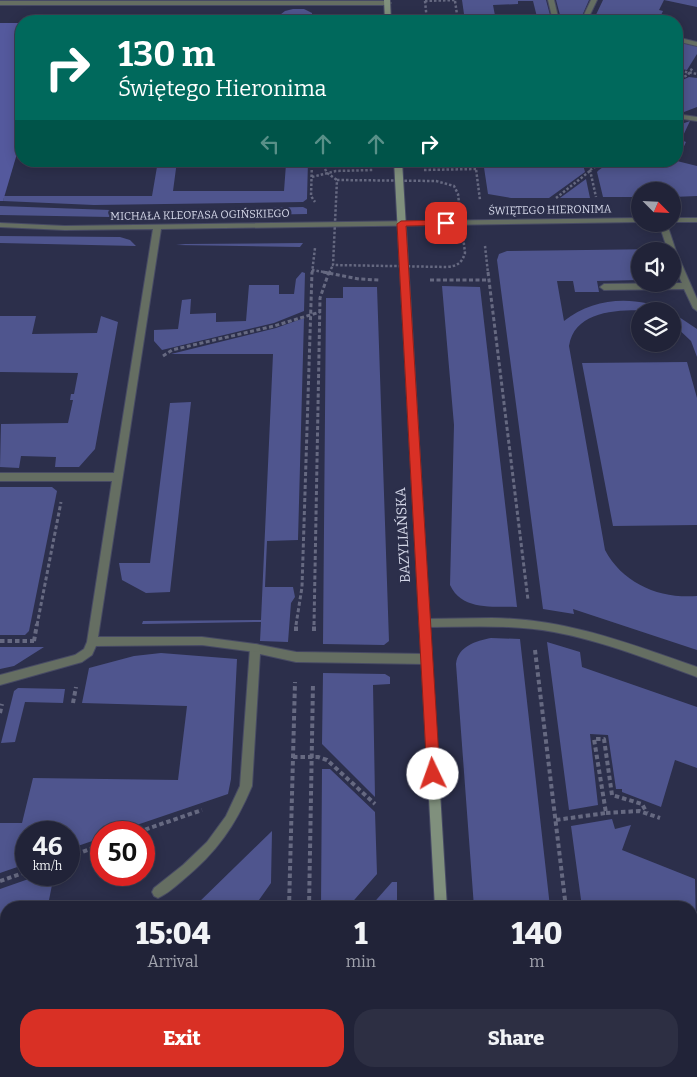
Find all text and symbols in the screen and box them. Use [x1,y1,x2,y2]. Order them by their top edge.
text: 130 m [118,33,215,75]
icon: right [35,35,100,100]
text: Świętego Hieronima [118,75,327,102]
icon: left [256,130,284,158]
icon: ahead [309,130,337,158]
icon: ahead [362,130,390,158]
icon: right [415,130,443,158]
north arrow [631,182,681,232]
map controls [631,182,681,352]
street label: ŚWIĘTEGO HIERONIMA [488,201,612,218]
pin [425,202,467,244]
street label: MICHAŁA KLEOFASA OGIŃSKIEGO [110,206,290,223]
icon: arrive [432,209,460,237]
button: sound [631,242,681,292]
button: layers [631,302,681,352]
street label: BAZYLIAŃSKA [391,487,414,583]
position arrow [406,747,458,799]
speed limit sign: 50 [90,821,155,886]
text: 46 [32,832,63,862]
text: km/h [33,859,62,873]
text: 15:04 [136,916,210,952]
text: 1 [354,916,368,952]
text: 140 [512,916,562,952]
text: Arrival [148,952,198,971]
text: min [346,952,376,971]
text: m [529,952,545,971]
button: Exit [20,1009,344,1067]
button: Share [354,1009,678,1067]

